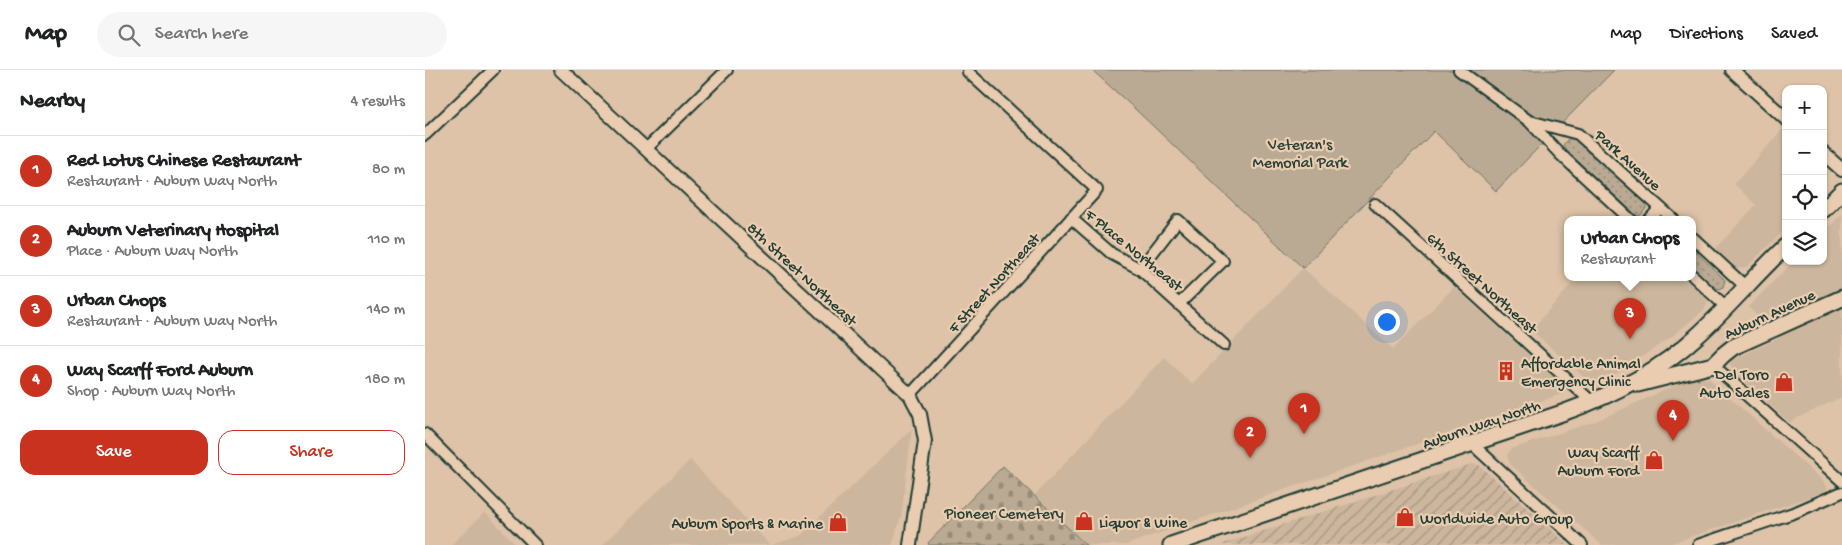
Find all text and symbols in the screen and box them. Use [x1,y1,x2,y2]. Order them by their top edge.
search box [97,12,447,57]
text: Map [25,20,67,49]
icon: search [115,21,143,49]
text: Search here [155,23,248,46]
text: Map [1610,24,1642,45]
text: Directions [1670,24,1743,45]
text: Saved [1771,24,1817,45]
map controls [1782,85,1827,265]
button: + [1782,85,1827,130]
text: Nearby [20,90,85,115]
text: 4 results [350,93,405,112]
street label: Park Avenue [1589,126,1664,197]
button: − [1782,130,1827,175]
park label: Veteran's Memorial Park [1253,137,1349,174]
text: Red Lotus Chinese Restaurant [67,150,300,173]
text: 1 [33,161,39,180]
text: 80 m [372,161,405,180]
text: Restaurant · Auburn Way North [67,173,277,192]
button: locate [1782,175,1827,220]
street label: F Place Northeast [1079,206,1186,298]
popup [1564,216,1696,281]
text: Auburn Veterinary Hospital [67,220,279,243]
street label: 8th Street Northeast [742,220,861,332]
button: layers [1782,220,1827,265]
text: Urban Chops [1581,228,1679,251]
street label: F Street Northeast [945,230,1046,339]
street label: 6th Street Northeast [1421,230,1541,340]
text: 2 [32,231,40,250]
text: 110 m [368,231,405,250]
text: Place · Auburn Way North [67,243,238,262]
text: Restaurant [1581,251,1655,270]
street label: Auburn Avenue [1722,287,1820,346]
text: Urban Chops [67,290,166,313]
pin: 3 [1614,298,1646,339]
text: 3 [32,301,40,320]
text: 140 m [367,301,405,320]
your location [1374,309,1400,335]
text: Restaurant · Auburn Way North [67,313,277,332]
place label: Affordable Animal Emergency Clinic [1521,356,1641,393]
text: Way Scarff Ford Auburn [67,360,253,383]
building icon: Affordable Animal Emergency Clinic [1495,360,1517,382]
place label: Del Toro Auto Sales [1699,367,1770,404]
text: 4 [32,371,40,390]
text: 180 m [366,371,405,390]
shop icon: Del Toro Auto Sales [1773,371,1795,393]
text: Shop · Auburn Way North [67,383,235,402]
pin: 1 [1288,393,1320,434]
street label: Auburn Way North [1421,397,1544,455]
pin: 4 [1657,400,1689,441]
pin: 2 [1234,417,1266,458]
button: Save [20,430,208,475]
button: Share [218,430,405,475]
place label: Way Scarff Auburn Ford [1558,445,1641,482]
shop icon: Way Scarff Auburn Ford [1643,449,1665,471]
park label: Pioneer Cemetery [943,506,1064,525]
shop icon: Worldwide Auto Group [1394,506,1416,528]
shop icon: Liquor & Wine [1073,510,1095,532]
shop icon: Auburn Sports & Marine [827,511,849,533]
place label: Worldwide Auto Group [1420,511,1573,530]
place label: Liquor & Wine [1099,515,1188,534]
place label: Auburn Sports & Marine [671,516,824,535]

